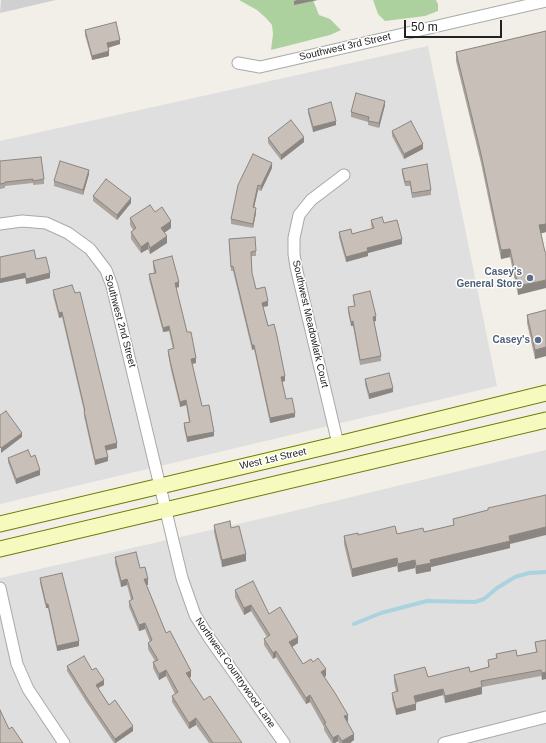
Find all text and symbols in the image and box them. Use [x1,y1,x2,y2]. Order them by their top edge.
scale bar [406,12,504,38]
text: 50 m [411,20,438,34]
street label: Southwest 3rd Street [298,31,392,63]
street label: Southwest Meadowlark Court [289,259,331,389]
place label: Casey's General Store [456,266,522,290]
street label: Southwest 2nd Street [102,273,138,369]
marker: Casey's General Store [525,273,535,283]
place label: Casey's [493,334,530,346]
marker: Casey's [533,335,543,345]
street label: West 1st Street [238,445,308,473]
street label: Northwest Countrywood Lane [192,616,278,730]

